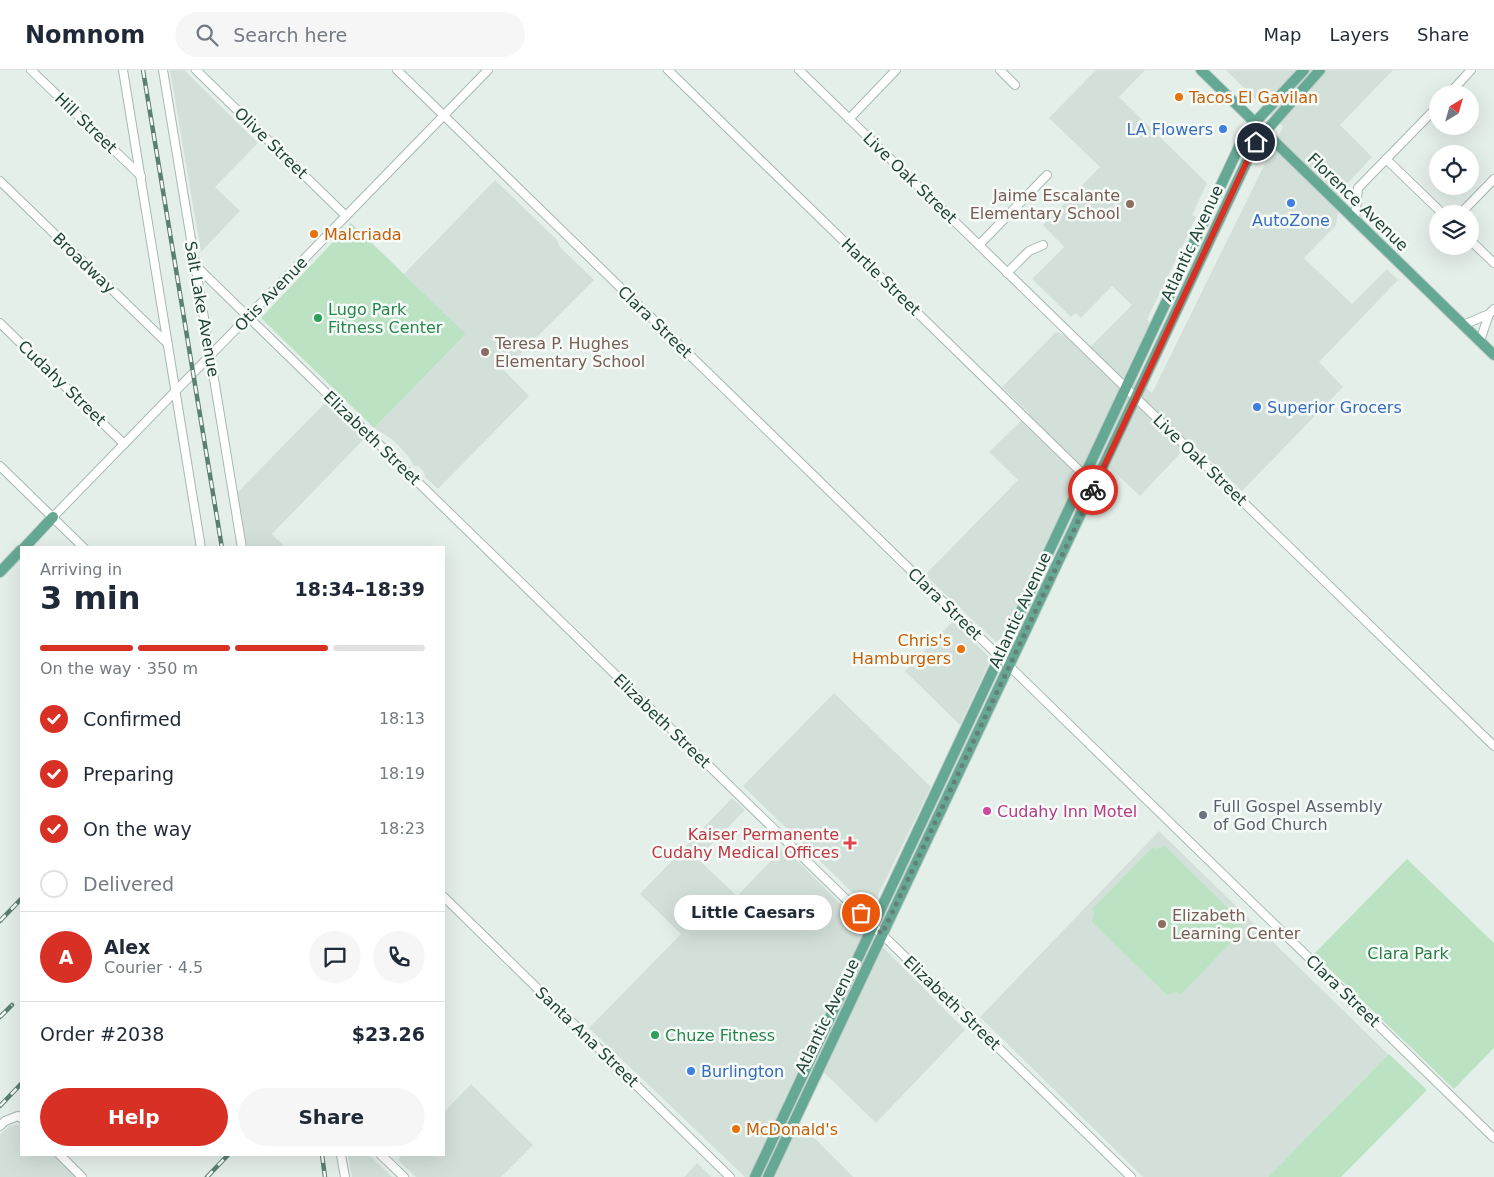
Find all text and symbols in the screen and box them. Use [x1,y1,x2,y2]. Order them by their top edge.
search box [175,12,525,57]
text: Nomnom [25,21,145,49]
icon: search [193,21,221,49]
text: Search here [233,24,347,46]
text: Map [1263,24,1301,45]
text: Layers [1329,24,1389,45]
text: Share [1417,24,1469,45]
north arrow [1429,85,1479,135]
map controls [1429,85,1479,255]
place label: Tacos El Gavilan [1188,88,1318,107]
street label: Hill Street [51,89,121,157]
marker: Tacos El Gavilan [1173,91,1185,103]
street label: Olive Street [230,103,312,183]
place label: LA Flowers [1126,120,1213,139]
pin [1235,121,1277,163]
marker: LA Flowers [1217,123,1229,135]
street label: Live Oak Street [859,128,961,228]
icon: home [1242,128,1270,156]
button: locate [1429,145,1479,195]
street label: Florence Avenue [1304,149,1412,255]
street label: Atlantic Avenue [1157,182,1227,304]
place label: Jaime Escalante Elementary School [970,186,1120,223]
marker: AutoZone [1285,197,1297,209]
marker: Jaime Escalante Elementary School [1124,198,1136,210]
button: layers [1429,205,1479,255]
place label: AutoZone [1252,211,1330,230]
place label: Malcriada [324,225,402,244]
marker: Malcriada [308,228,320,240]
street label: Broadway [49,229,119,297]
street label: Hartle Street [837,234,925,320]
street label: Salt Lake Avenue [181,240,223,378]
street label: Otis Avenue [231,253,311,335]
street label: Clara Street [614,282,696,362]
place label: Lugo Park Fitness Center [328,300,443,337]
marker: Lugo Park Fitness Center [312,312,324,324]
place label: Teresa P. Hughes Elementary School [494,334,645,371]
street label: Cudahy Street [14,336,110,430]
marker: Teresa P. Hughes Elementary School [479,346,491,358]
street label: Elizabeth Street [320,387,424,489]
place label: Superior Grocers [1267,398,1402,417]
marker: Superior Grocers [1251,401,1263,413]
street label: Live Oak Street [1149,410,1251,510]
courier [1068,465,1118,515]
icon: bike [1079,476,1107,504]
street label: Atlantic Avenue [985,549,1055,671]
text: Arriving in [40,560,122,579]
street label: Clara Street [904,564,986,644]
text: 18:34–18:39 [295,578,425,600]
text: 3 min [40,579,141,617]
place label: Chris's Hamburgers [852,631,951,668]
marker: Chris's Hamburgers [955,643,967,655]
text: On the way · 350 m [40,659,198,678]
street label: Elizabeth Street [610,670,714,772]
icon: check [40,705,68,733]
text: Confirmed [83,708,182,730]
text: 18:13 [379,709,425,728]
icon: check [40,760,68,788]
text: Preparing [83,763,174,785]
text: 18:19 [379,764,425,783]
place label: Full Gospel Assembly of God Church [1213,797,1383,834]
place label: Cudahy Inn Motel [997,802,1137,821]
marker: Cudahy Inn Motel [981,805,993,817]
marker: Full Gospel Assembly of God Church [1197,809,1209,821]
icon: check [40,815,68,843]
text: On the way [83,818,192,840]
text: 18:23 [379,819,425,838]
place label: Kaiser Permanente Cudahy Medical Offices [652,825,839,862]
marker: Kaiser Permanente Cudahy Medical Offices [843,836,857,850]
text: Delivered [83,873,174,895]
pin [840,892,882,934]
callout: Little Caesars [674,896,831,930]
icon: bag [847,899,875,927]
text: Little Caesars [691,903,815,922]
place label: Elizabeth Learning Center [1172,906,1301,943]
marker: Elizabeth Learning Center [1156,918,1168,930]
button: chat [309,931,361,983]
button: phone [373,931,425,983]
text: Alex [104,936,150,958]
park label: Clara Park [1367,944,1449,963]
text: A [59,946,73,968]
street label: Clara Street [1302,951,1384,1031]
street label: Elizabeth Street [900,952,1004,1054]
street label: Atlantic Avenue [791,955,863,1077]
text: Courier · 4.5 [104,958,203,977]
street label: Santa Ana Street [532,983,642,1091]
text: Order #2038 [40,1023,164,1045]
text: $23.26 [352,1023,425,1045]
place label: Chuze Fitness [665,1026,775,1045]
marker: Chuze Fitness [649,1029,661,1041]
place label: Burlington [701,1062,784,1081]
marker: Burlington [685,1065,697,1077]
button: Help [40,1088,228,1146]
button: Share [238,1088,425,1146]
place label: McDonald's [746,1120,838,1139]
marker: McDonald's [730,1123,742,1135]

